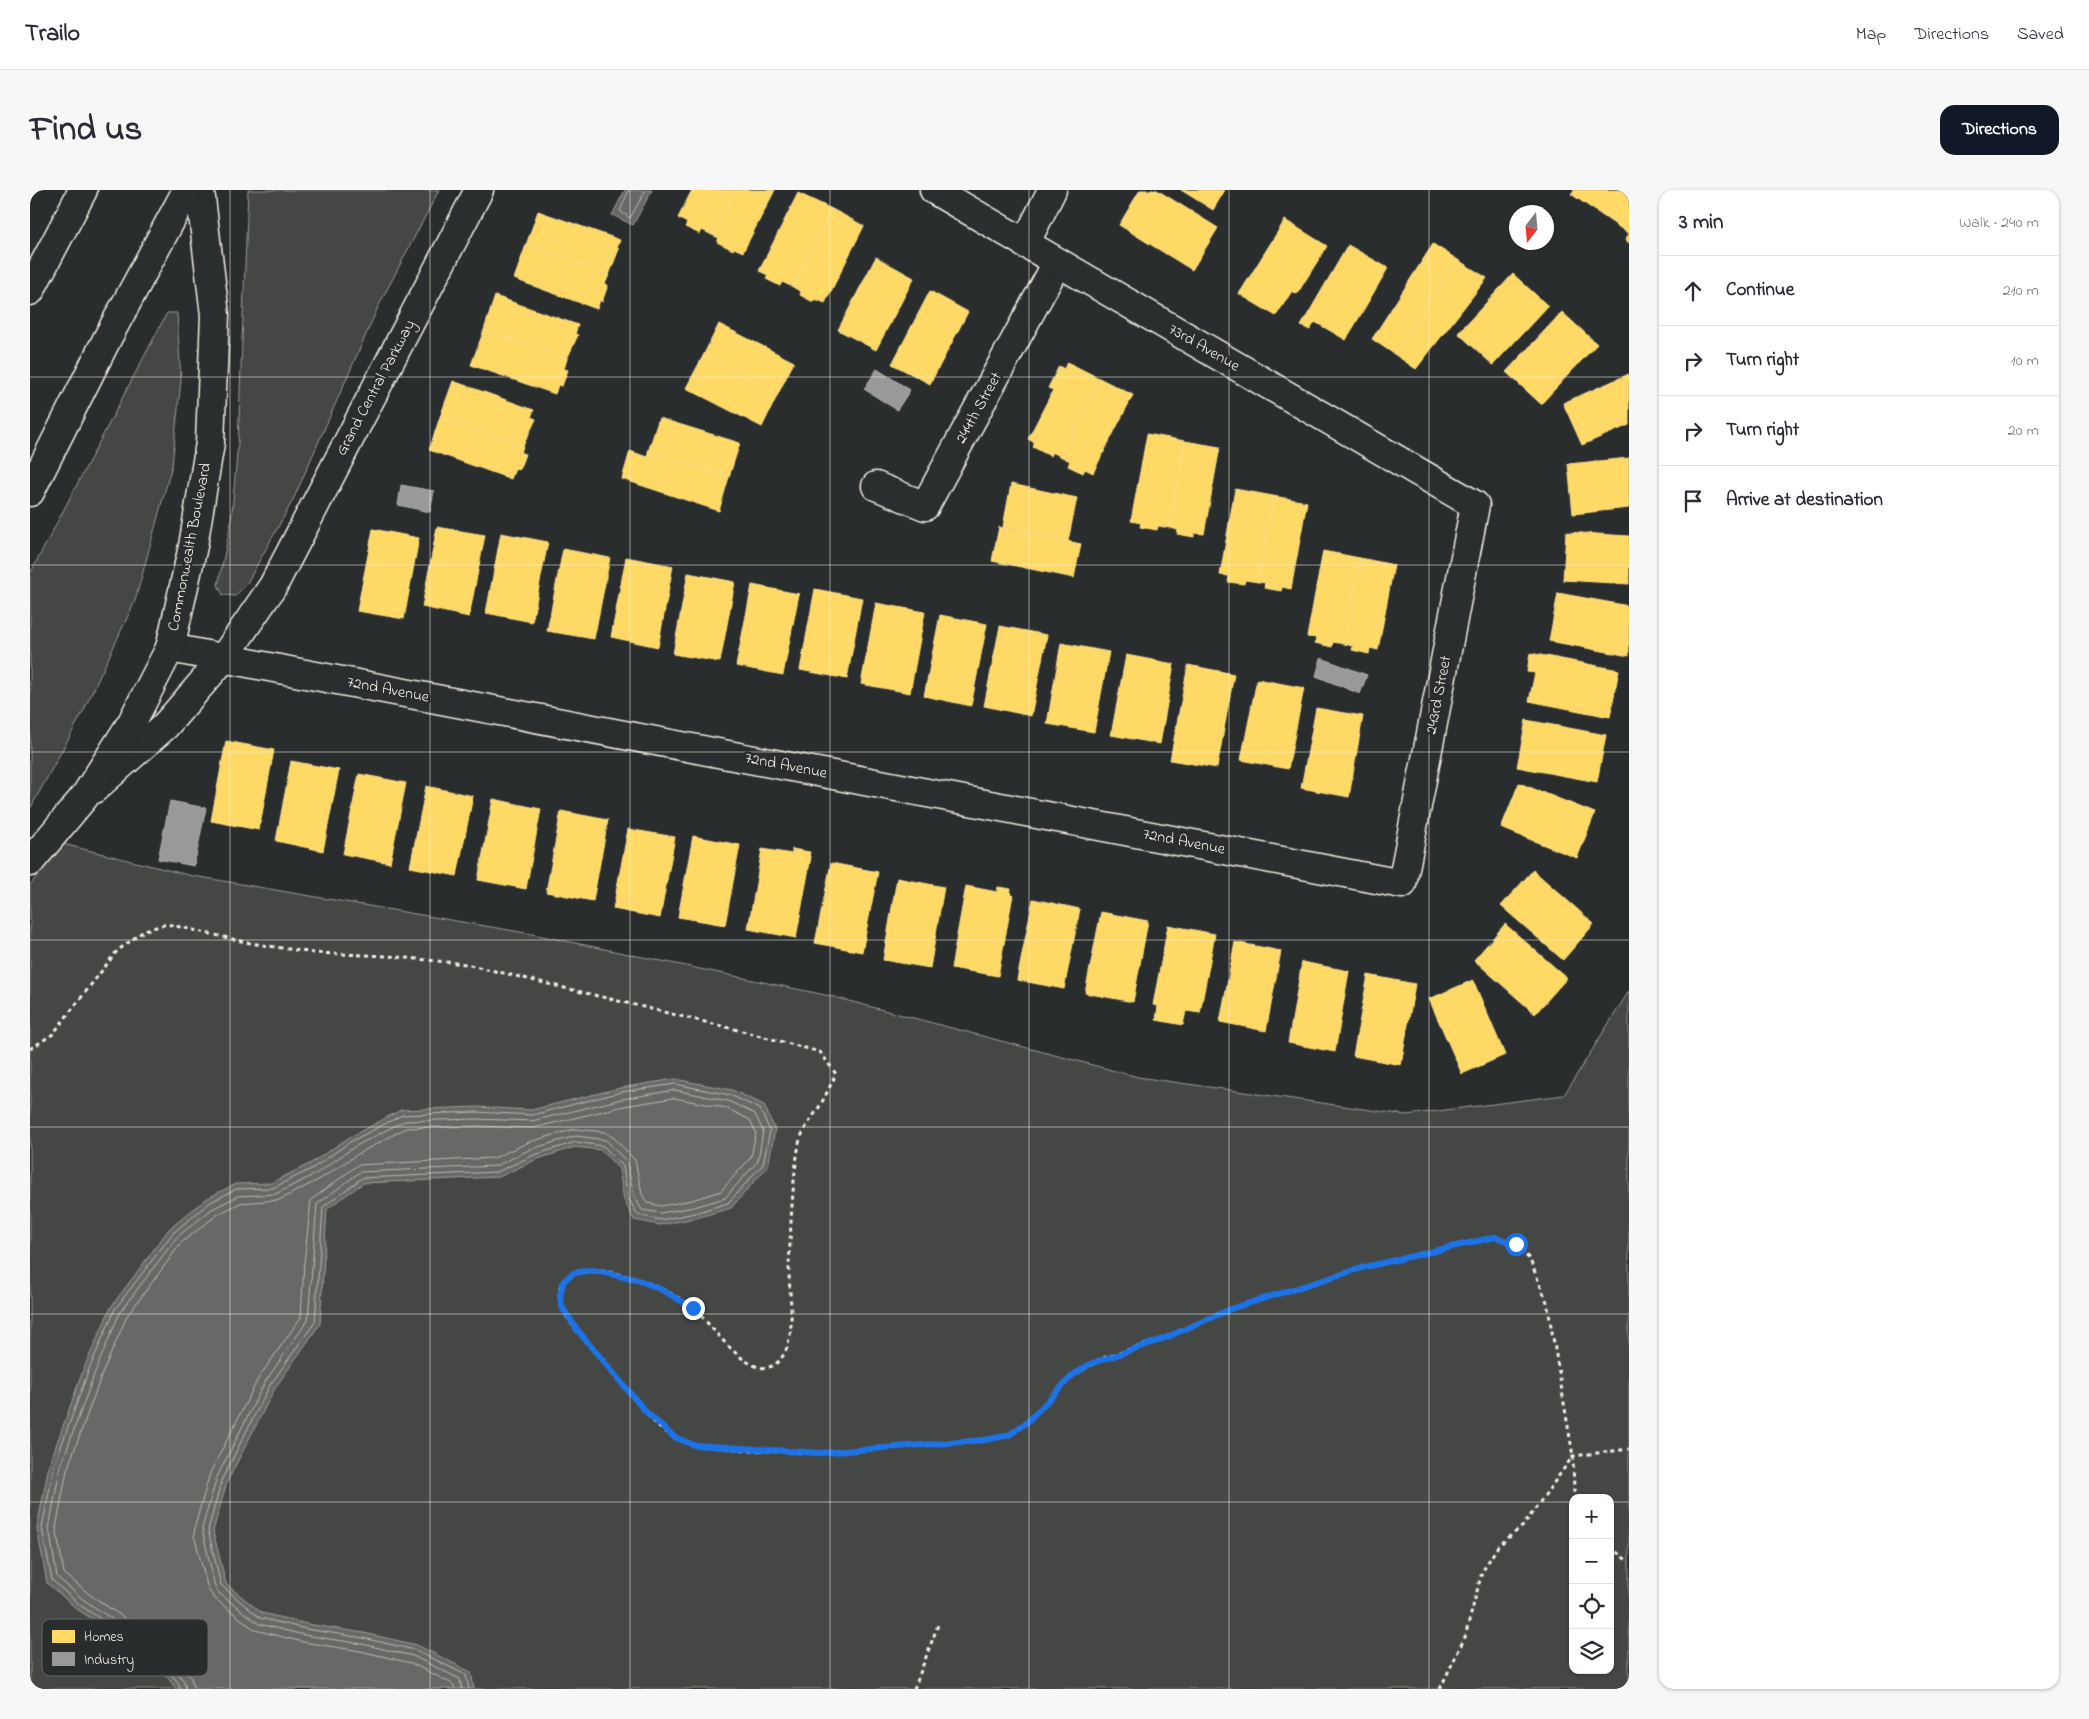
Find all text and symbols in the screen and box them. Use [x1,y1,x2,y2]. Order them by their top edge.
text: Trailo [25,17,80,52]
text: Map [1856,22,1886,48]
text: Directions [1914,22,1989,48]
text: Saved [2017,22,2064,48]
text: Find us [30,105,142,156]
button: Directions [1940,105,2059,155]
north arrow [1509,205,1554,250]
text: 3 min [1679,208,1723,238]
text: Walk · 240 m [1959,211,2039,235]
icon: ahead [1679,277,1707,305]
text: Continue [1726,277,1794,304]
text: 210 m [2003,279,2039,303]
street label: Grand Central Parkway [330,316,422,460]
street label: 73rd Avenue [1164,318,1245,379]
icon: right [1679,347,1707,375]
text: Turn right [1726,347,1799,374]
text: 10 m [2011,349,2039,373]
street label: 244th Street [949,367,1009,448]
icon: right [1679,417,1707,445]
text: Turn right [1726,417,1799,444]
text: 20 m [2008,419,2039,443]
street label: Commonwealth Boulevard [162,461,218,633]
icon: arrive [1679,487,1707,515]
text: Arrive at destination [1726,487,1883,514]
street label: 243rd Street [1420,653,1458,736]
street label: 72nd Avenue [345,670,432,710]
street label: 72nd Avenue [743,746,830,786]
street label: 72nd Avenue [1141,822,1228,862]
route start [1505,1233,1528,1256]
route end [682,1297,705,1320]
map controls [1569,1494,1614,1674]
button: + [1569,1494,1614,1539]
button: − [1569,1539,1614,1584]
button: locate [1569,1584,1614,1629]
legend [42,1619,208,1676]
text: Homes [84,1627,124,1648]
button: layers [1569,1629,1614,1674]
text: Industry [84,1650,134,1672]

